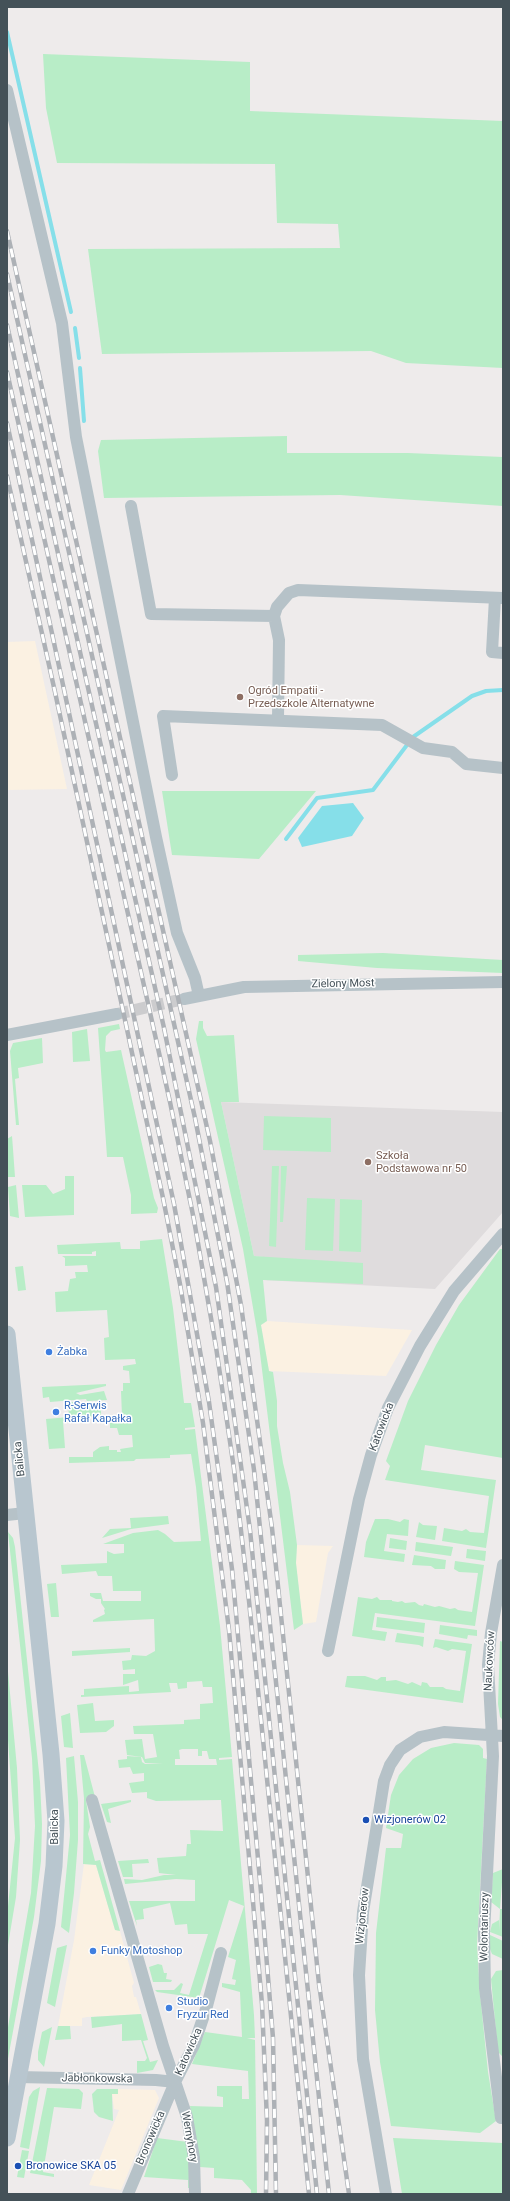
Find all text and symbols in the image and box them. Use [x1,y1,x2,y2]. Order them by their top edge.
place label: Ogród Empatii - Przedszkole Alternatywne [248,684,374,710]
marker: Ogród Empatii - Przedszkole Alternatywne [235,692,245,702]
street label: Zielony Most [311,977,375,991]
place label: Szkoła Podstawowa nr 50 [376,1149,467,1175]
marker: Szkoła Podstawowa nr 50 [363,1157,373,1167]
place label: Żabka [57,1345,87,1359]
marker: Żabka [44,1347,54,1357]
place label: R-Serwis Rafał Kapałka [64,1399,132,1425]
street label: Katowicka [367,1401,397,1453]
marker: R-Serwis Rafał Kapałka [51,1407,61,1417]
street label: Balicka [12,1441,28,1477]
street label: Naukowców [482,1631,498,1691]
street label: Balicka [48,1809,62,1845]
place label: Wizjonerów 02 [374,1813,446,1827]
marker: Wizjonerów 02 [361,1815,371,1825]
street label: Wizjonerów [353,1887,373,1945]
street label: Wolontariuszy [478,1892,492,1962]
place label: Funky Motoshop [101,1944,182,1958]
marker: Funky Motoshop [88,1946,98,1956]
place label: Studio Fryzur Red [177,1995,229,2021]
marker: Studio Fryzur Red [164,2003,174,2013]
street label: Katowicka [173,2026,205,2078]
street label: Jabłonkowska [61,2072,133,2086]
street label: Bronowicka [134,2109,168,2167]
street label: Wernyhory [178,2110,200,2164]
place label: Bronowice SKA 05 [26,2159,116,2173]
marker: Bronowice SKA 05 [13,2161,23,2171]

